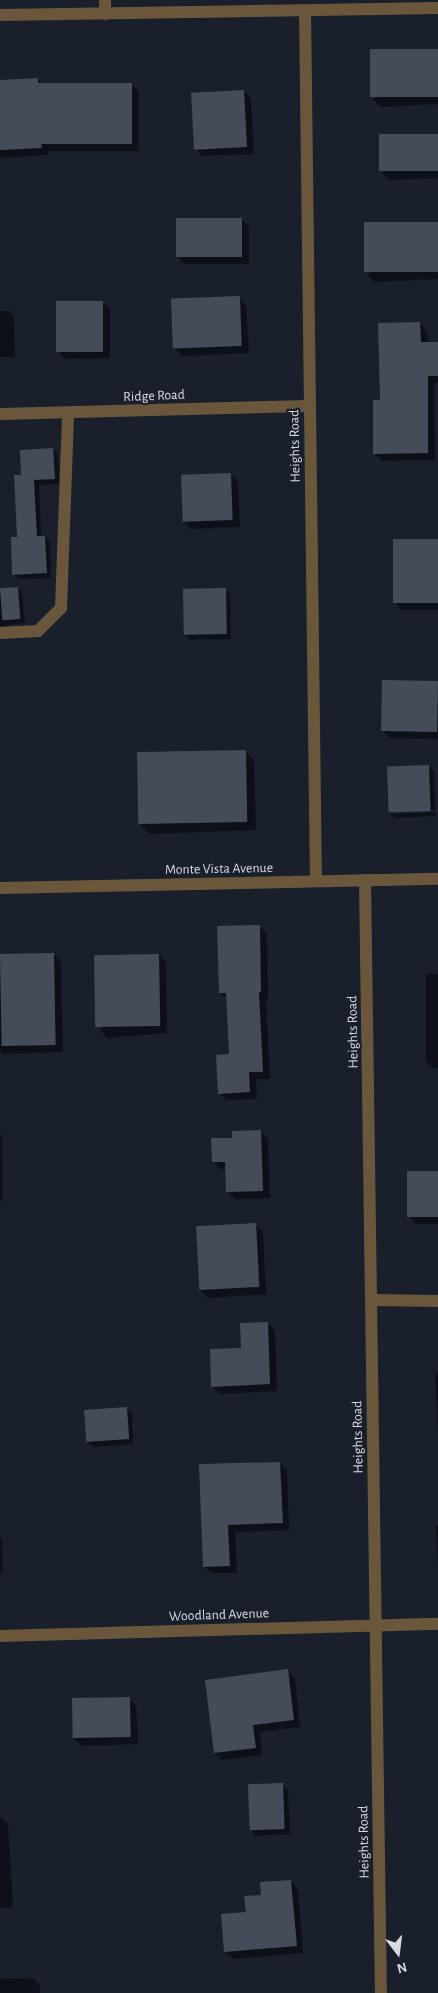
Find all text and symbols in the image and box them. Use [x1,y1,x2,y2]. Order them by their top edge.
street label: Ridge Road [123,387,185,405]
street label: Heights Road [286,409,304,483]
street label: Monte Vista Avenue [165,860,273,878]
street label: Heights Road [344,995,362,1069]
street label: Heights Road [349,1400,367,1474]
street label: Woodland Avenue [169,1605,269,1625]
street label: Heights Road [355,1805,373,1879]
north arrow [373,1928,423,1978]
text: N [395,1959,408,1976]

